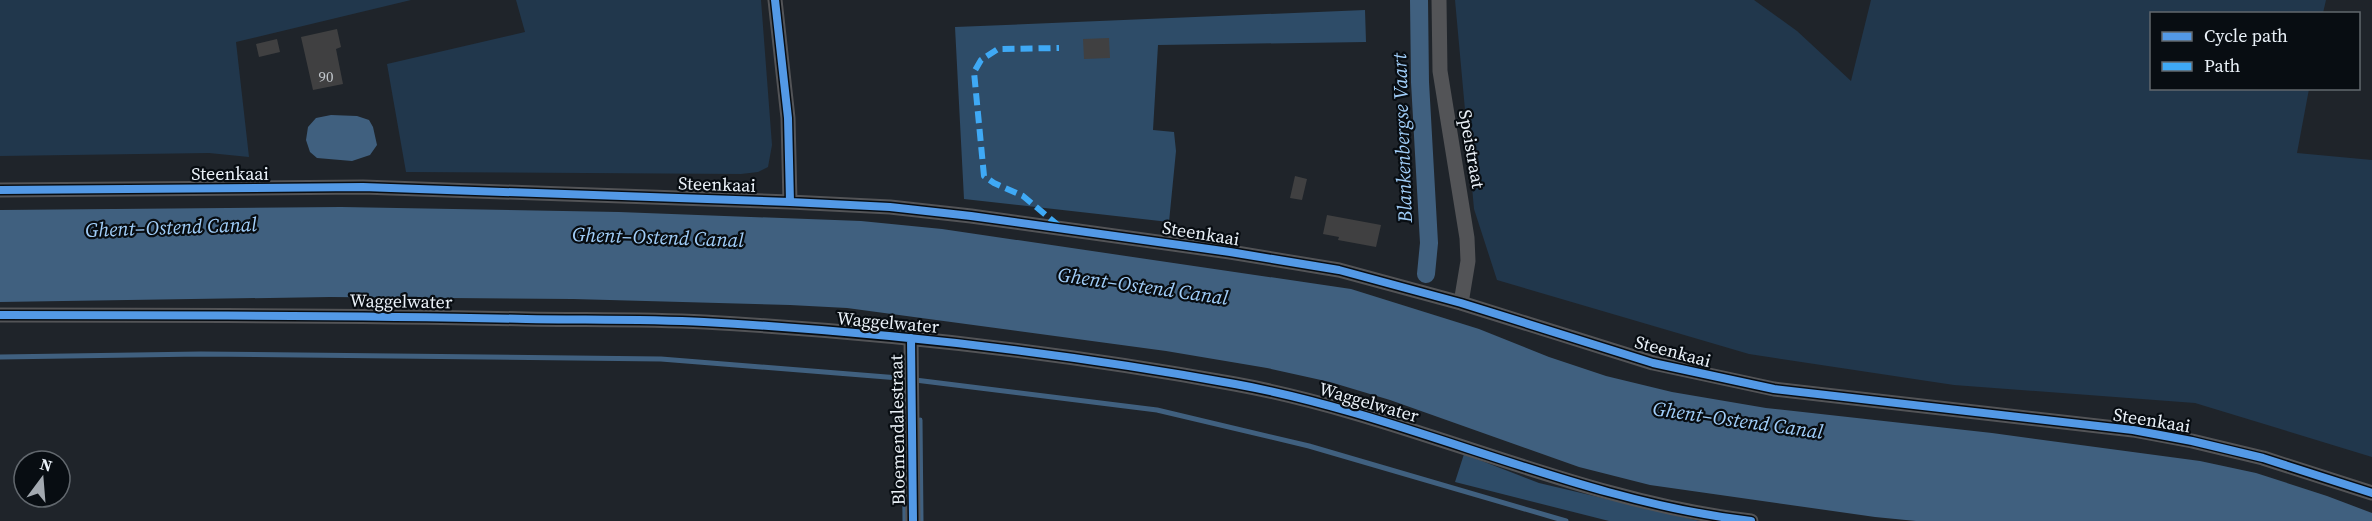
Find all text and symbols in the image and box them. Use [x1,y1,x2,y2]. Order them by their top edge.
legend [2150,12,2360,90]
text: Cycle path [2204,23,2288,48]
water label: Blankenbergse Vaart [1385,51,1419,224]
text: Path [2204,53,2241,78]
house number: 90 [318,66,334,87]
street label: Speistraat [1453,108,1491,190]
street label: Steenkaai [191,161,269,186]
street label: Steenkaai [678,170,756,198]
water label: Ghent–Ostend Canal [85,210,258,244]
street label: Steenkaai [1161,215,1241,251]
water label: Ghent–Ostend Canal [572,220,745,254]
water label: Ghent–Ostend Canal [1056,260,1230,312]
street label: Waggelwater [349,288,453,314]
street label: Waggelwater [836,305,941,339]
street label: Steenkaai [1632,329,1714,373]
street label: Bloemendalestraat [883,354,911,506]
street label: Waggelwater [1316,376,1422,428]
water label: Ghent–Ostend Canal [1651,394,1825,446]
street label: Steenkaai [2112,402,2192,438]
north arrow [12,449,72,509]
text: N [38,452,55,477]

